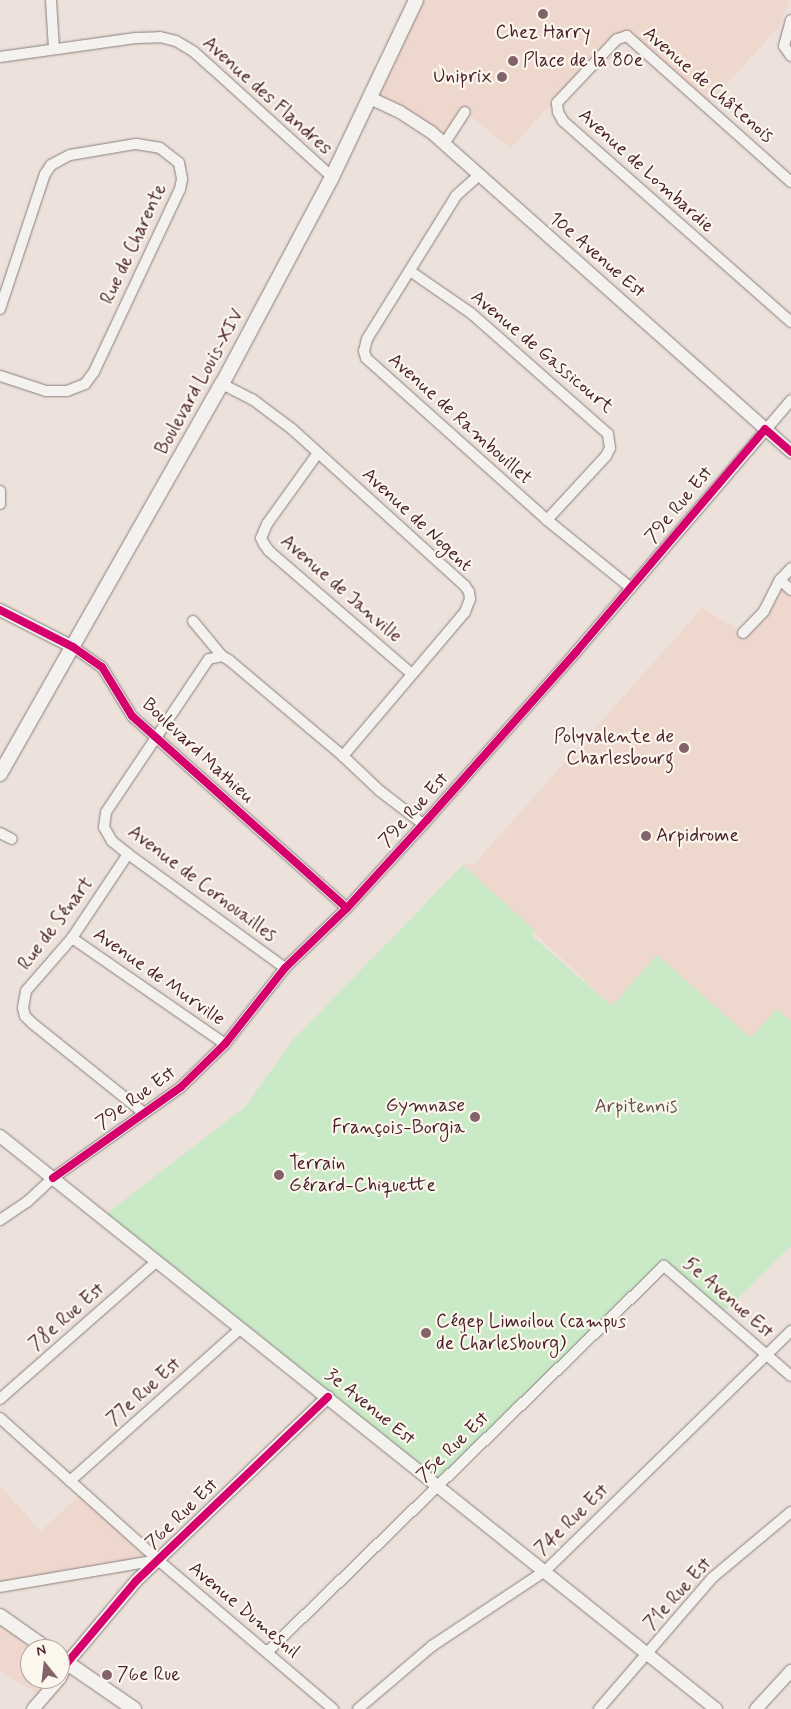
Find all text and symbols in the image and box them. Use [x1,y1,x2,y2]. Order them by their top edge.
marker: Chez Harry [537,8,549,20]
street label: Avenue de Châtenois [636,21,780,149]
place label: Chez Harry [495,22,591,44]
street label: Avenue des Flandres [197,31,337,161]
place label: Place de la 80e [523,50,644,72]
marker: Place de la 80e [507,55,519,67]
place label: Uniprix [433,66,492,88]
marker: Uniprix [496,71,508,83]
street label: Avenue de Lombardie [573,104,719,238]
street label: Rue de Charente [96,179,172,309]
street label: 10e Avenue Est [543,206,651,304]
street label: Avenue de Gassicourt [469,289,615,415]
street label: Boulevard Louis-XIV [151,305,249,459]
street label: Avenue de Rambouillet [383,348,537,490]
street label: Avenue de Nogent [354,460,480,580]
street label: 79e Rue Est [640,461,718,549]
street label: Avenue de Janville [277,531,405,647]
street label: Boulevard Mathieu [137,693,259,809]
place label: Polyvalente de Charlesbourg [554,726,674,770]
marker: Polyvalente de Charlesbourg [678,742,690,754]
street label: 79e Rue Est [374,767,454,853]
street label: Avenue de Cornouailles [119,818,285,950]
place label: Arpidrome [656,825,739,847]
marker: Arpidrome [640,830,652,842]
street label: Rue de Sénart [13,873,99,975]
street label: Avenue de Murville [90,924,228,1030]
street label: 79e Rue Est [91,1061,181,1135]
place label: Gymnase François-Borgia [332,1095,465,1139]
park label: Arpitennis [595,1096,677,1118]
marker: Gymnase François-Borgia [469,1111,481,1123]
place label: Terrain Gérard-Chiquette [289,1153,436,1197]
marker: Terrain Gérard-Chiquette [273,1169,285,1181]
street label: 5e Avenue Est [677,1252,779,1344]
street label: 78e Rue Est [24,1278,110,1356]
place label: Cégep Limoilou (campus de Charlesbourg) [436,1311,625,1355]
marker: Cégep Limoilou (campus de Charlesbourg) [420,1327,432,1339]
street label: 77e Rue Est [102,1352,186,1432]
street label: 3e Avenue Est [319,1363,421,1451]
street label: 75e Rue Est [411,1406,495,1488]
street label: 76e Rue Est [140,1473,224,1555]
street label: 74e Rue Est [530,1479,614,1561]
street label: 71e Rue Est [639,1552,717,1636]
street label: Avenue Dumesnil [183,1556,305,1664]
north arrow [20,1639,70,1689]
text: N [34,1641,48,1660]
place label: 76e Rue [117,1664,182,1686]
marker: 76e Rue [101,1669,113,1681]

